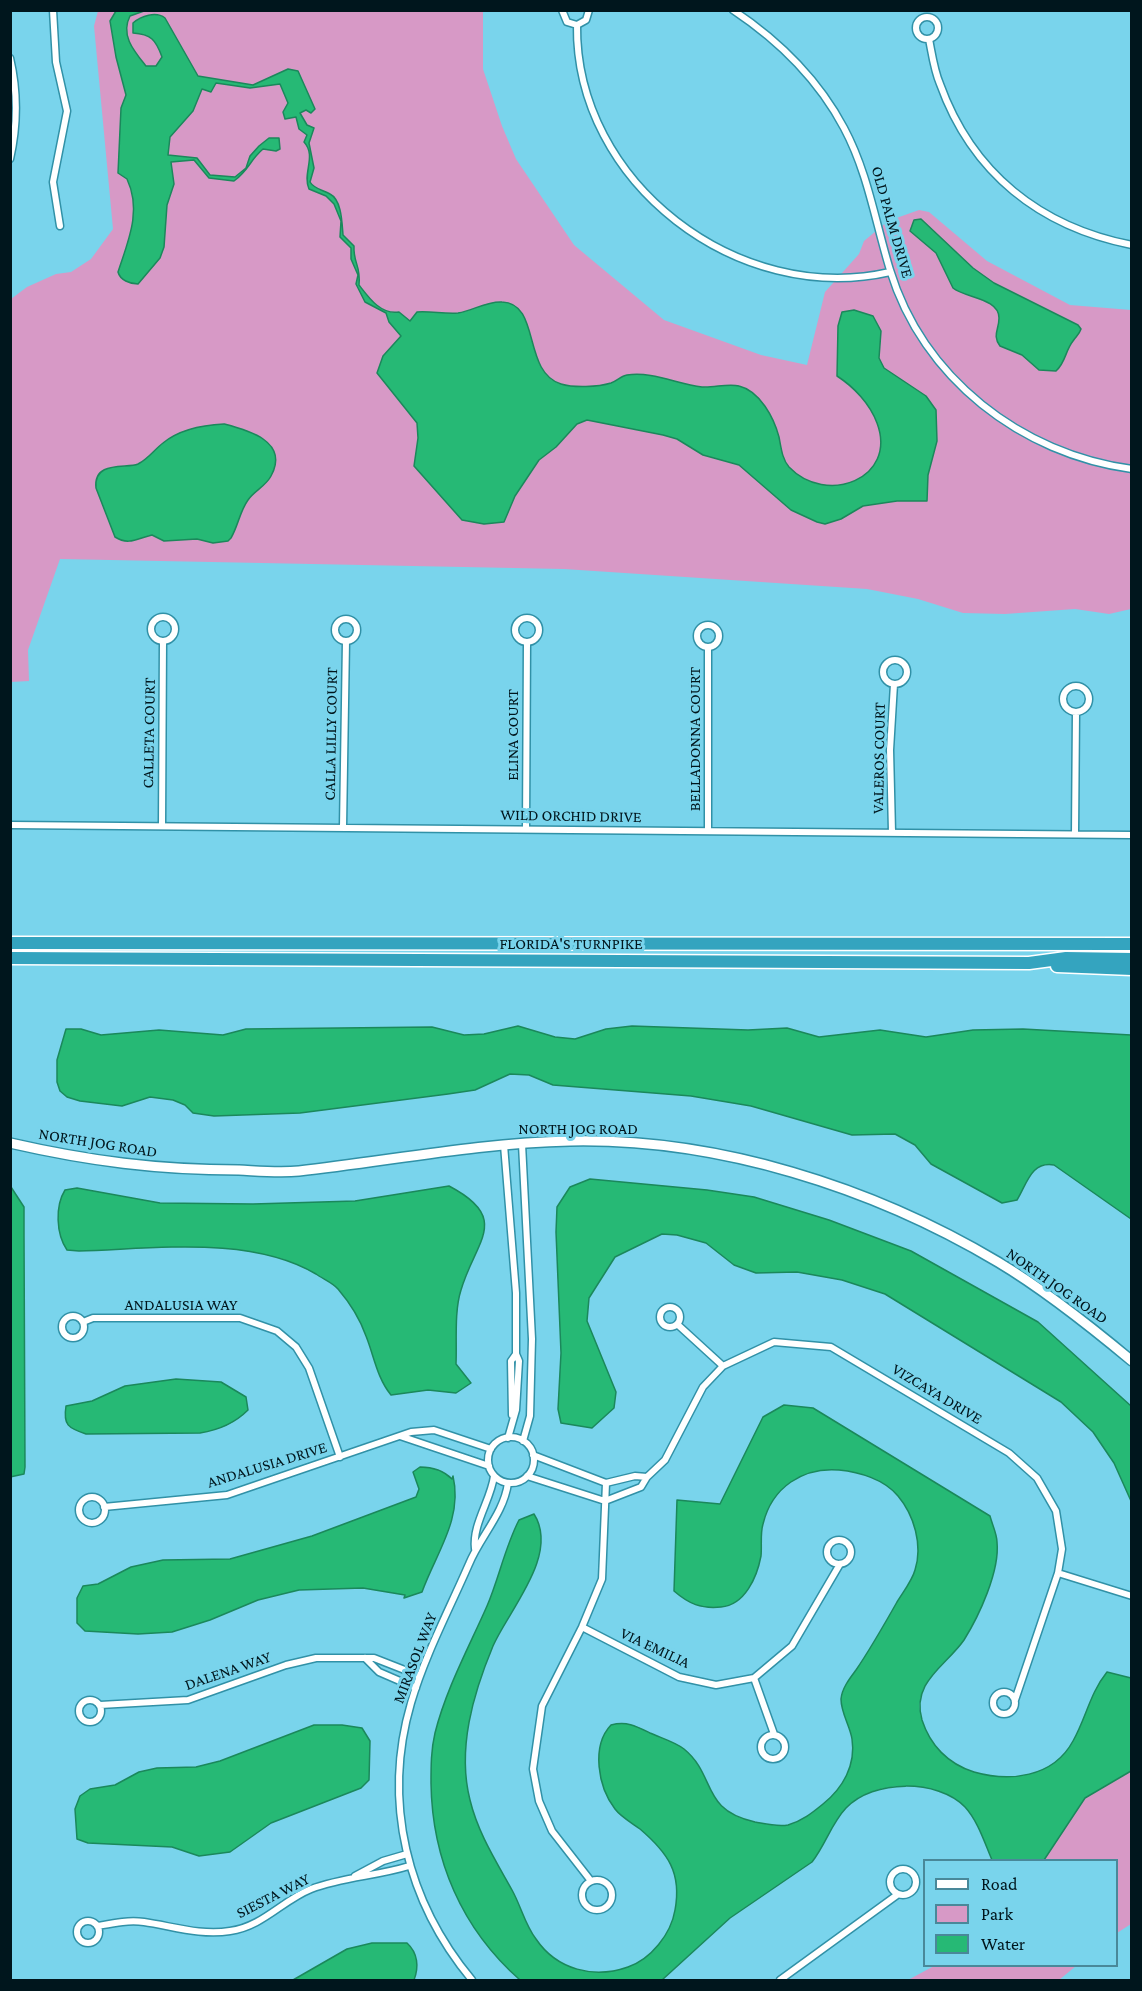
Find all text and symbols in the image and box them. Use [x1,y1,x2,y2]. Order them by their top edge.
street label: OLD PALM DRIVE [867,164,917,280]
street label: CALLA LILLY COURT [320,667,342,801]
street label: BELLADONNA COURT [685,667,705,811]
street label: CALLETA COURT [138,677,160,789]
street label: ELINA COURT [503,689,523,781]
street label: VALEROS COURT [868,702,890,814]
street label: WILD ORCHID DRIVE [500,805,642,827]
street label: FLORIDA'S TURNPIKE [499,934,643,954]
street label: NORTH JOG ROAD [518,1119,638,1139]
street label: NORTH JOG ROAD [37,1124,159,1162]
street label: NORTH JOG ROAD [1002,1244,1112,1328]
street label: ANDALUSIA WAY [124,1295,238,1315]
street label: VIZCAYA DRIVE [888,1360,986,1428]
street label: ANDALUSIA DRIVE [205,1438,329,1492]
street label: MIRASOL WAY [389,1610,441,1706]
street label: VIA EMILIA [617,1623,693,1673]
street label: DALENA WAY [182,1647,274,1695]
legend [923,1859,1118,1967]
street label: SIESTA WAY [233,1869,313,1923]
text: Road [981,1874,1018,1894]
text: Park [981,1904,1013,1924]
text: Water [981,1934,1025,1954]

